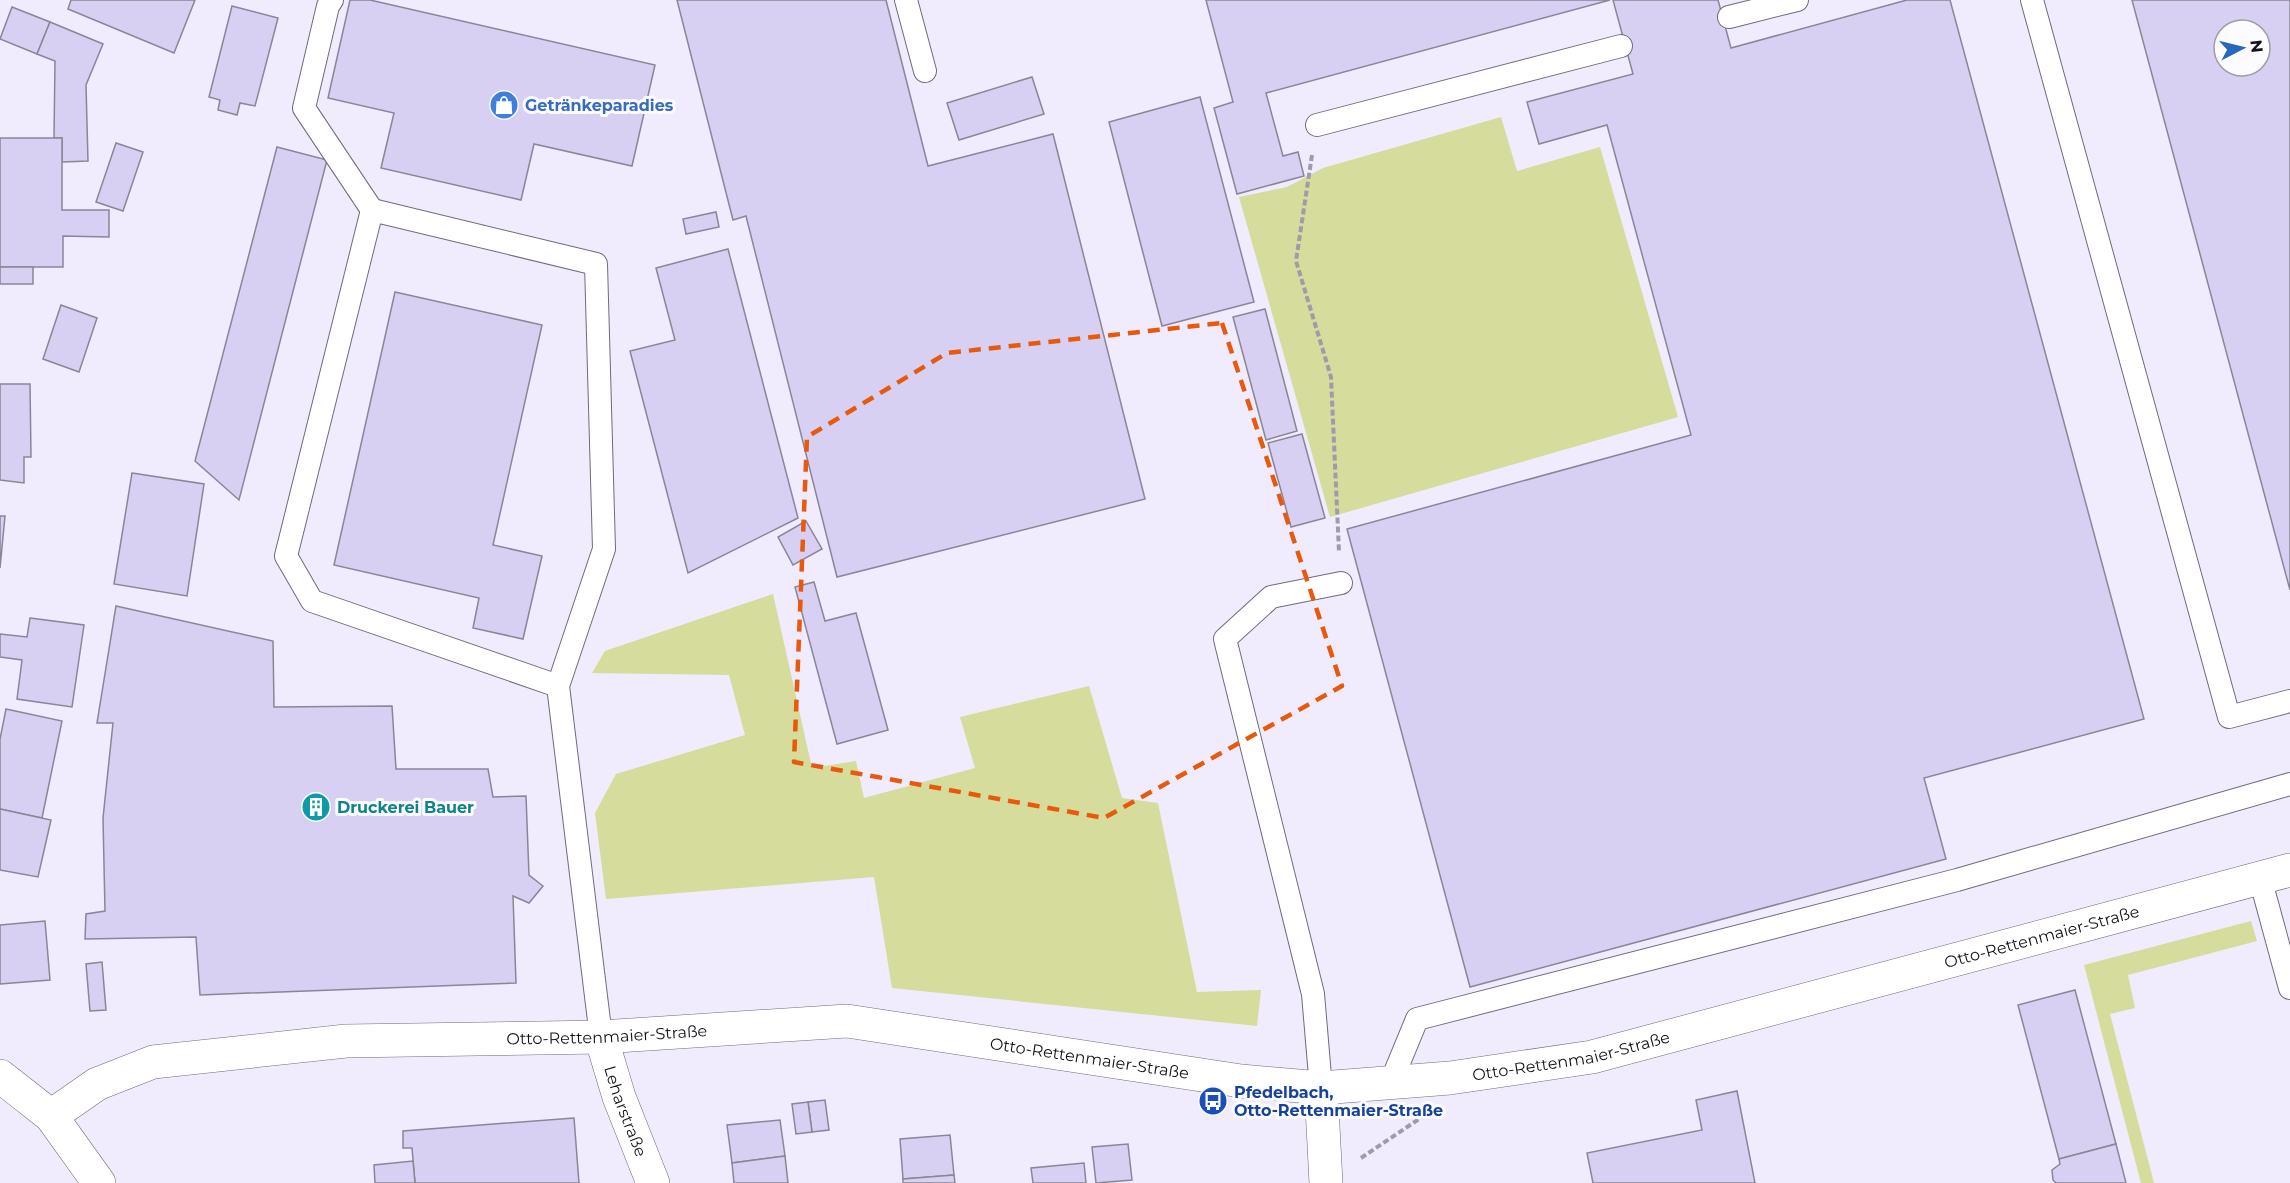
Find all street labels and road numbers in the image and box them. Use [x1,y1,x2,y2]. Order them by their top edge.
street label: Otto-Rettenmaier-Straße [1942,901,2141,972]
street label: Otto-Rettenmaier-Straße [506,1021,708,1048]
street label: Otto-Rettenmaier-Straße [1471,1027,1672,1084]
street label: Otto-Rettenmaier-Straße [989,1033,1190,1082]
street label: Leharstraße [601,1063,651,1159]

